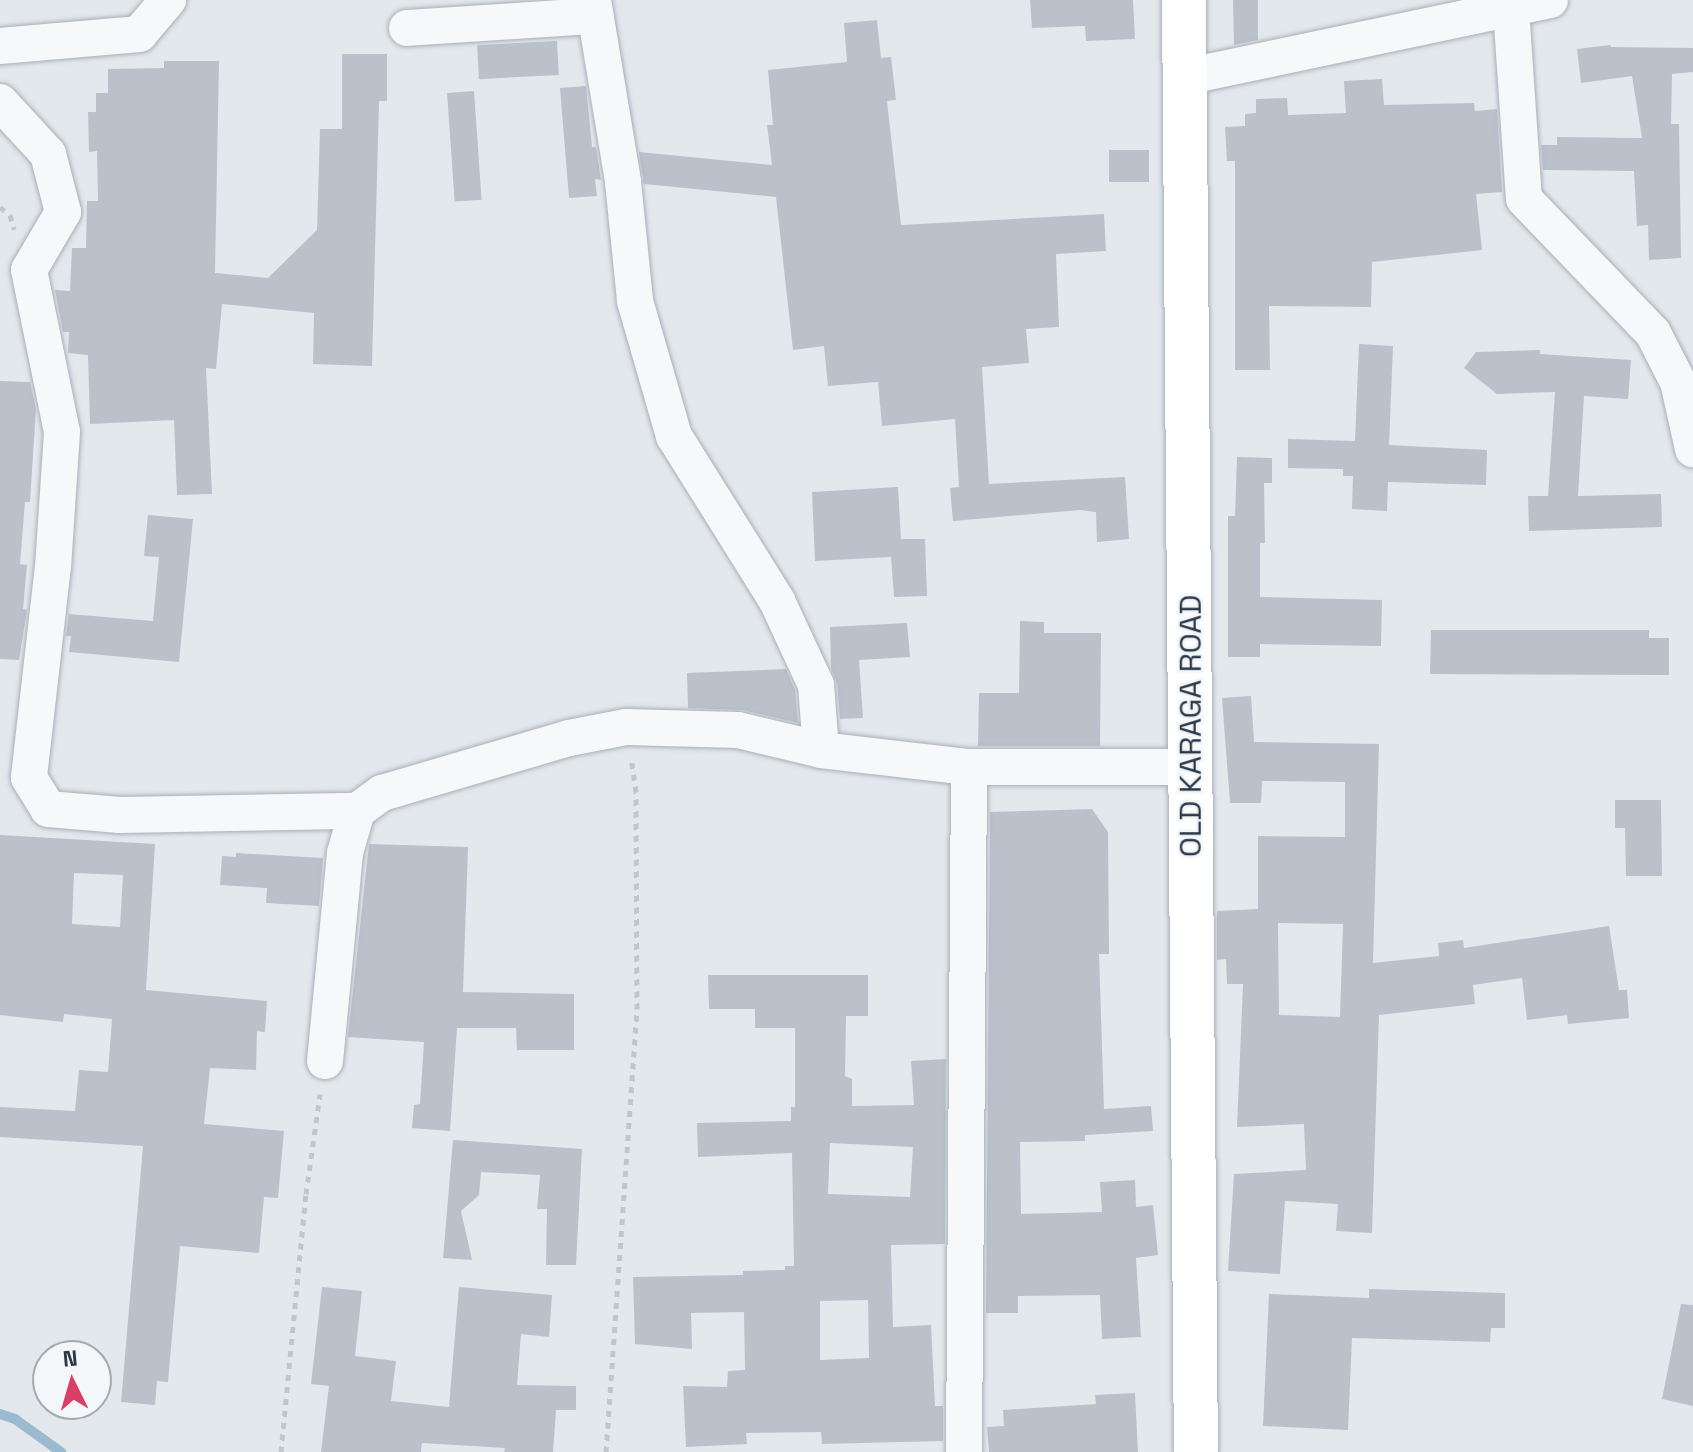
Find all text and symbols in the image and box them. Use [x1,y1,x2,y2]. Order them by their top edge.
street label: OLD KARAGA ROAD [1173,595,1209,857]
north arrow [32,1340,112,1420]
text: N [62,1343,79,1373]

